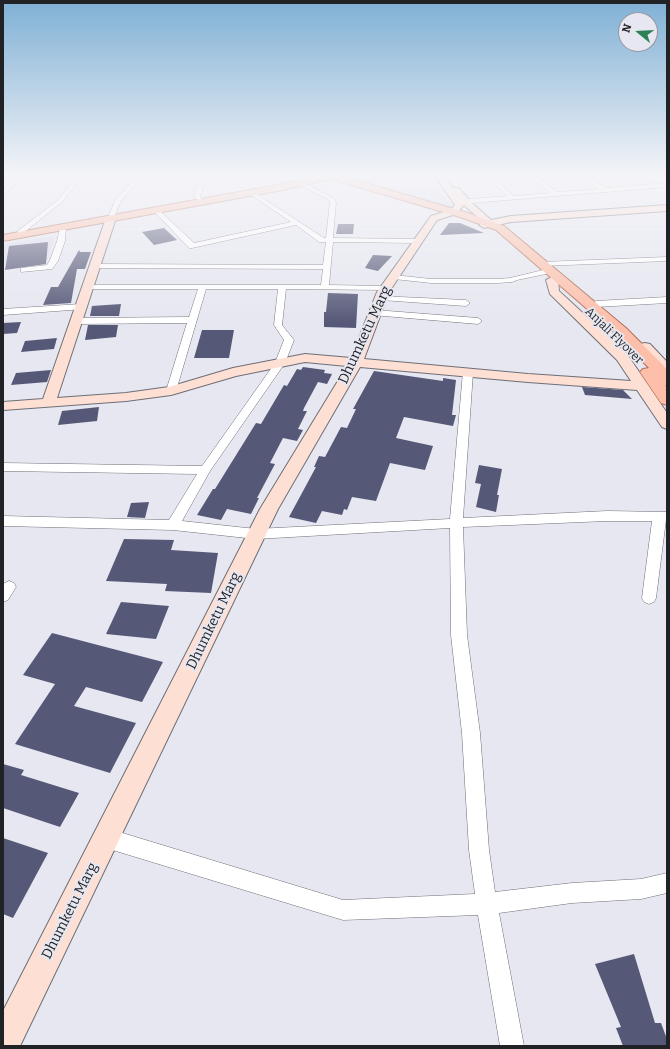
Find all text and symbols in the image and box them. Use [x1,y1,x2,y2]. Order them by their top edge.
north arrow [618,12,658,52]
text: N [620,22,635,34]
street label: Dhumketu Marg [335,283,395,387]
street label: Anjali Flyover [582,305,646,367]
street label: Dhumketu Marg [183,570,245,672]
street label: Dhumketu Marg [38,860,102,962]

